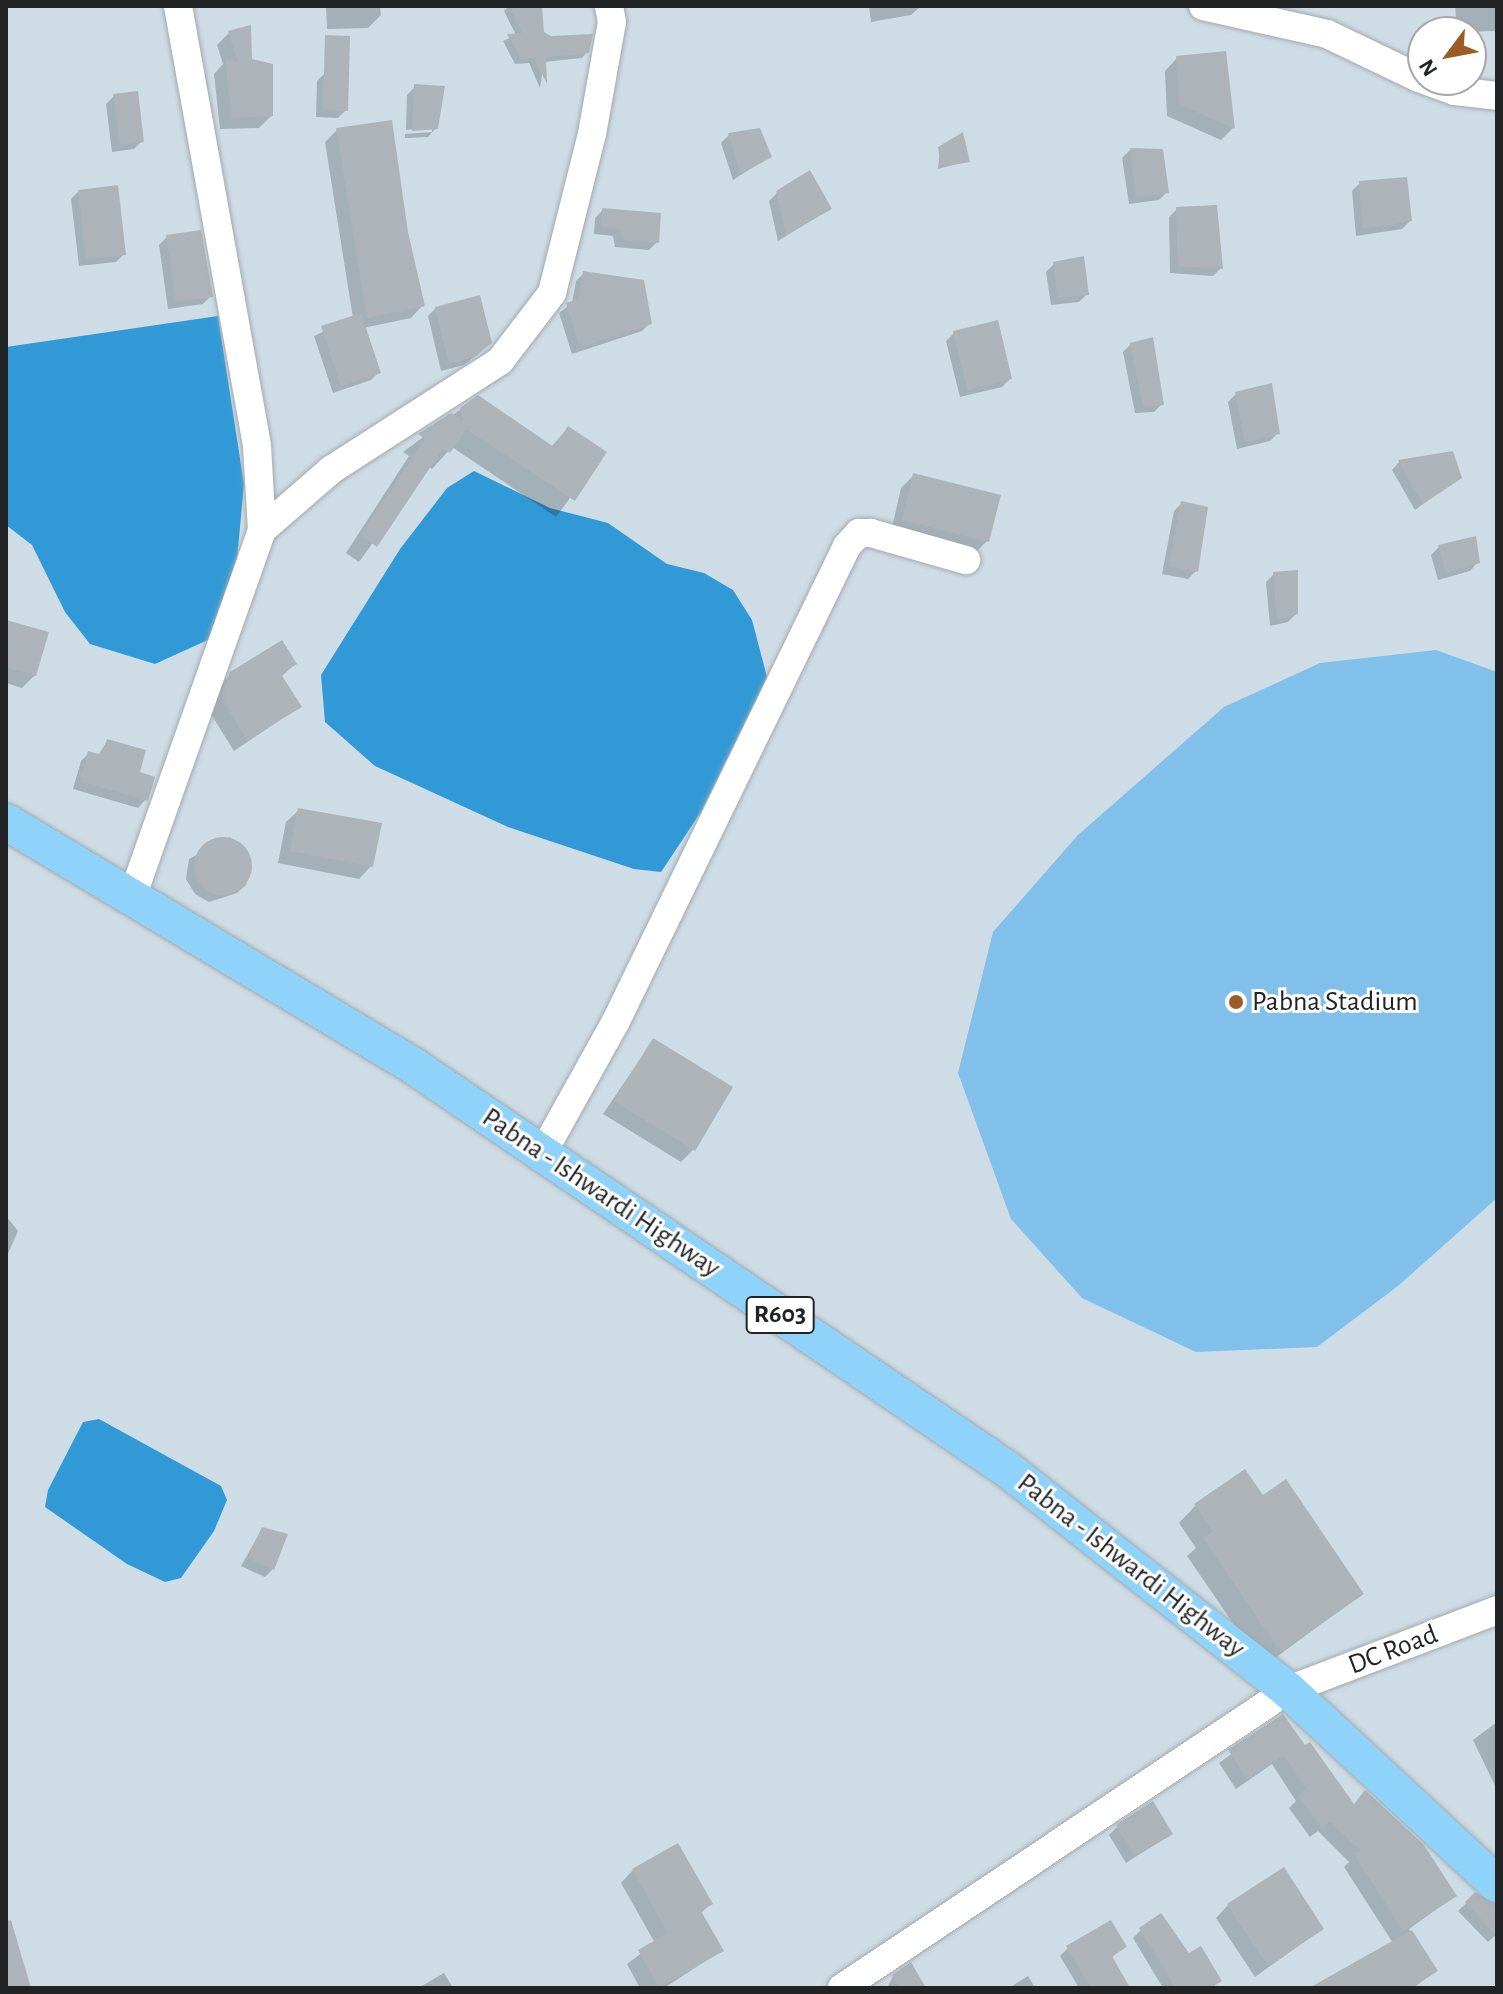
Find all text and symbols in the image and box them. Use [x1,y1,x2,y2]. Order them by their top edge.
north arrow [1407,16,1487,96]
text: N [1415,55,1442,80]
place label: Pabna Stadium [1252,985,1418,1019]
marker: Pabna Stadium [1227,993,1245,1011]
street label: Pabna - Ishwardi Highway [476,1101,726,1285]
road number: R603 [744,1293,816,1337]
street label: Pabna - Ishwardi Highway [1010,1467,1252,1665]
street label: DC Road [1344,1618,1442,1682]

